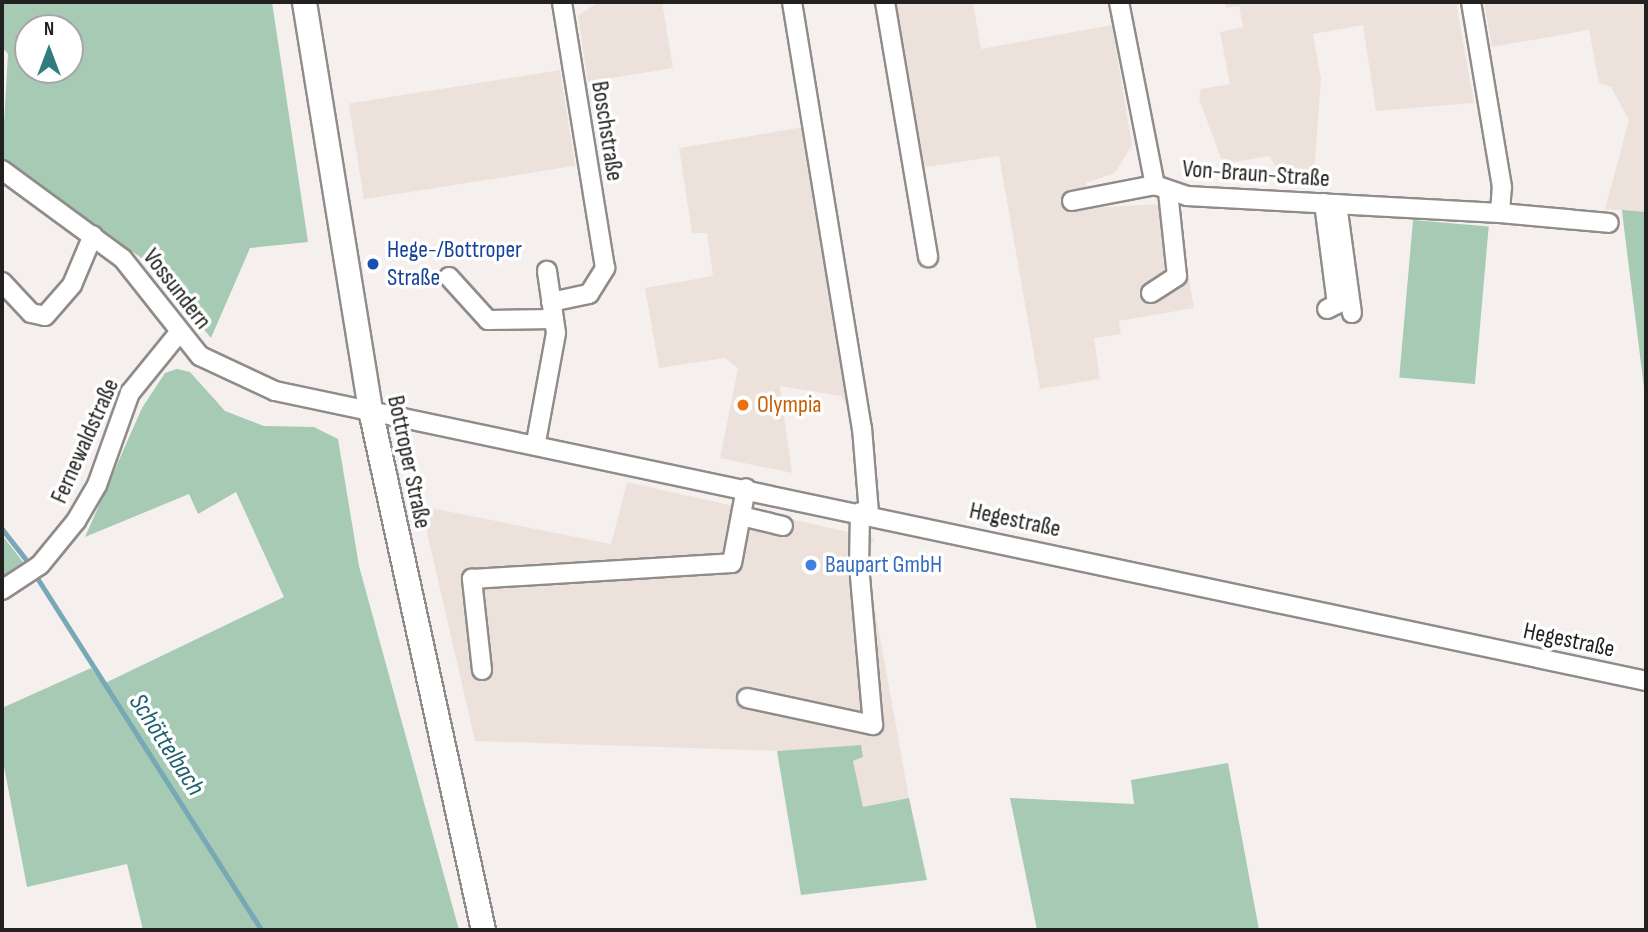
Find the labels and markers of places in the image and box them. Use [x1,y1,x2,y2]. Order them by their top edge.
place label: Hege-/Bottroper Straße [387,236,522,292]
marker: Hege-/Bottroper Straße [365,256,381,272]
place label: Olympia [757,391,822,419]
marker: Olympia [735,397,751,413]
place label: Baupart GmbH [825,551,942,579]
marker: Baupart GmbH [803,557,819,573]

